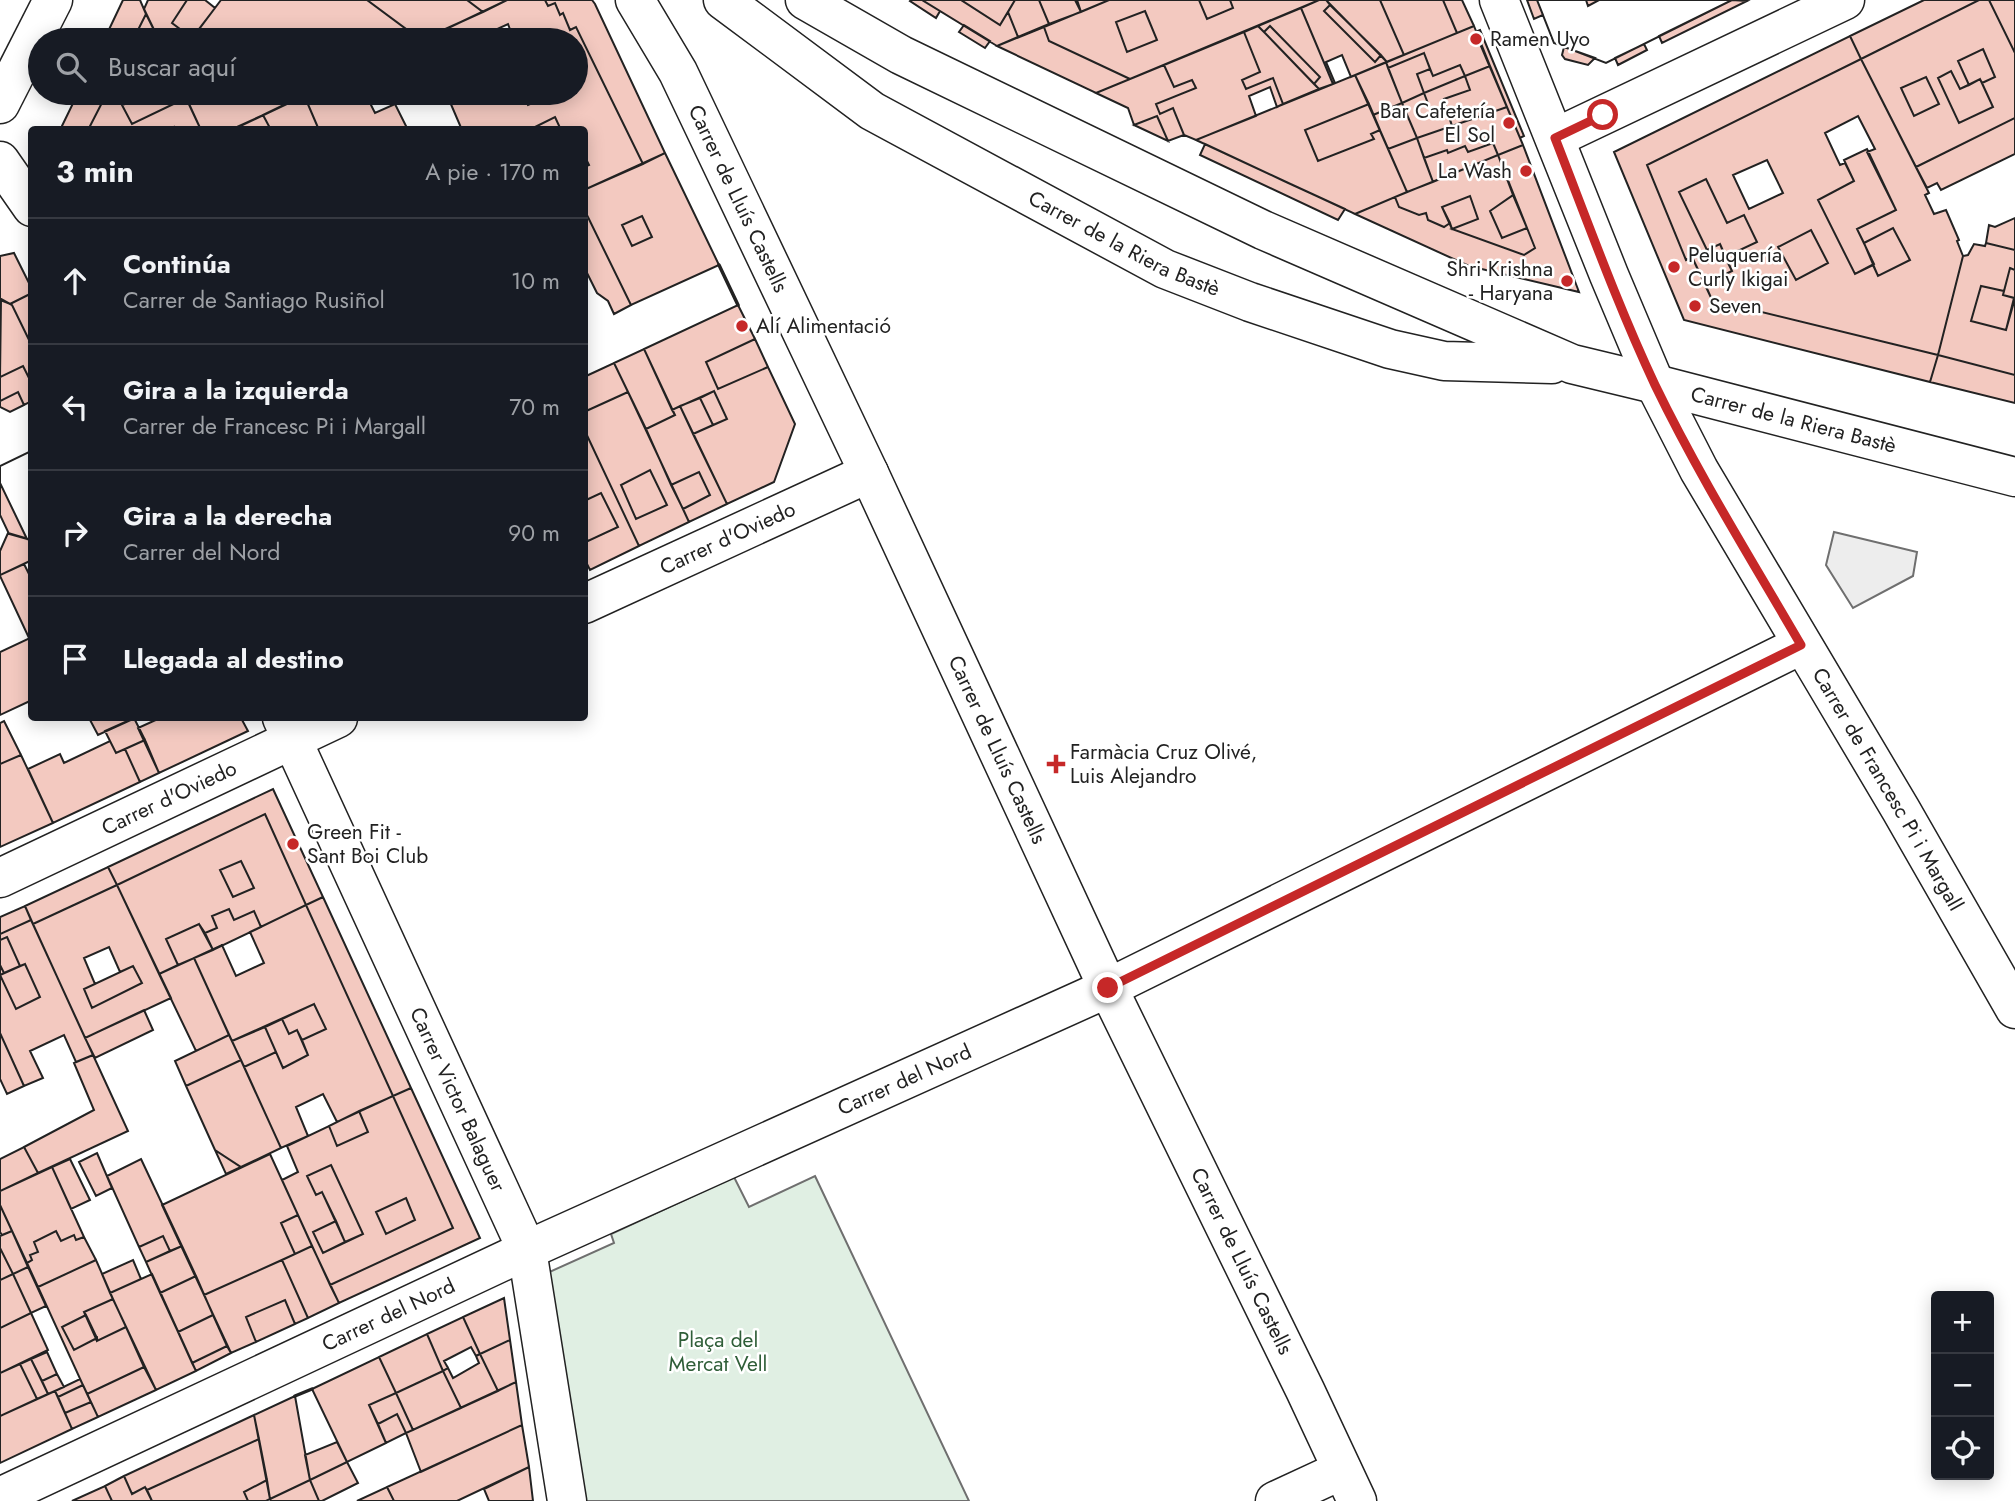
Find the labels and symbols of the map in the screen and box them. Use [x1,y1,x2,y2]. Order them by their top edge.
place label: Ramen Uyo [1490,24,1590,54]
marker: Ramen Uyo [1468,31,1484,47]
place label: Bar Cafetería El Sol [1380,96,1495,150]
route start [1587,99,1618,130]
street label: Carrer de Lluís Castells [681,100,796,297]
marker: Bar Cafetería El Sol [1501,115,1517,131]
place label: La Wash [1438,156,1512,186]
marker: La Wash [1518,163,1534,179]
street label: Carrer de la Riera Bastè [1023,183,1225,304]
place label: Peluquería Curly Ikigai [1688,240,1788,294]
place label: Shri Krishna - Haryana [1446,254,1553,308]
marker: Peluquería Curly Ikigai [1666,259,1682,275]
marker: Shri Krishna - Haryana [1559,273,1575,289]
place label: Seven [1709,291,1762,321]
marker: Seven [1687,298,1703,314]
place label: Alí Alimentació [756,311,891,341]
marker: Alí Alimentació [734,318,750,334]
street label: Carrer de la Riera Bastè [1688,379,1900,461]
street label: Carrer d'Oviedo [655,494,800,582]
street label: Carrer de Lluís Castells [941,651,1054,849]
street label: Carrer de Francesc Pi i Margall [1805,662,1971,916]
place label: Farmàcia Cruz Olivé, Luis Alejandro [1070,737,1257,791]
street label: Carrer d'Oviedo [97,753,242,843]
marker: Farmàcia Cruz Olivé, Luis Alejandro [1048,756,1064,772]
place label: Green Fit - Sant Boi Club [307,817,428,871]
marker: Green Fit - Sant Boi Club [285,836,301,852]
route end [1092,972,1123,1003]
street label: Carrer Victor Balaguer [402,1002,514,1197]
street label: Carrer del Nord [833,1037,976,1123]
street label: Carrer de Lluís Castells [1183,1163,1300,1360]
street label: Carrer del Nord [317,1271,460,1359]
park label: Plaça del Mercat Vell [669,1325,767,1379]

